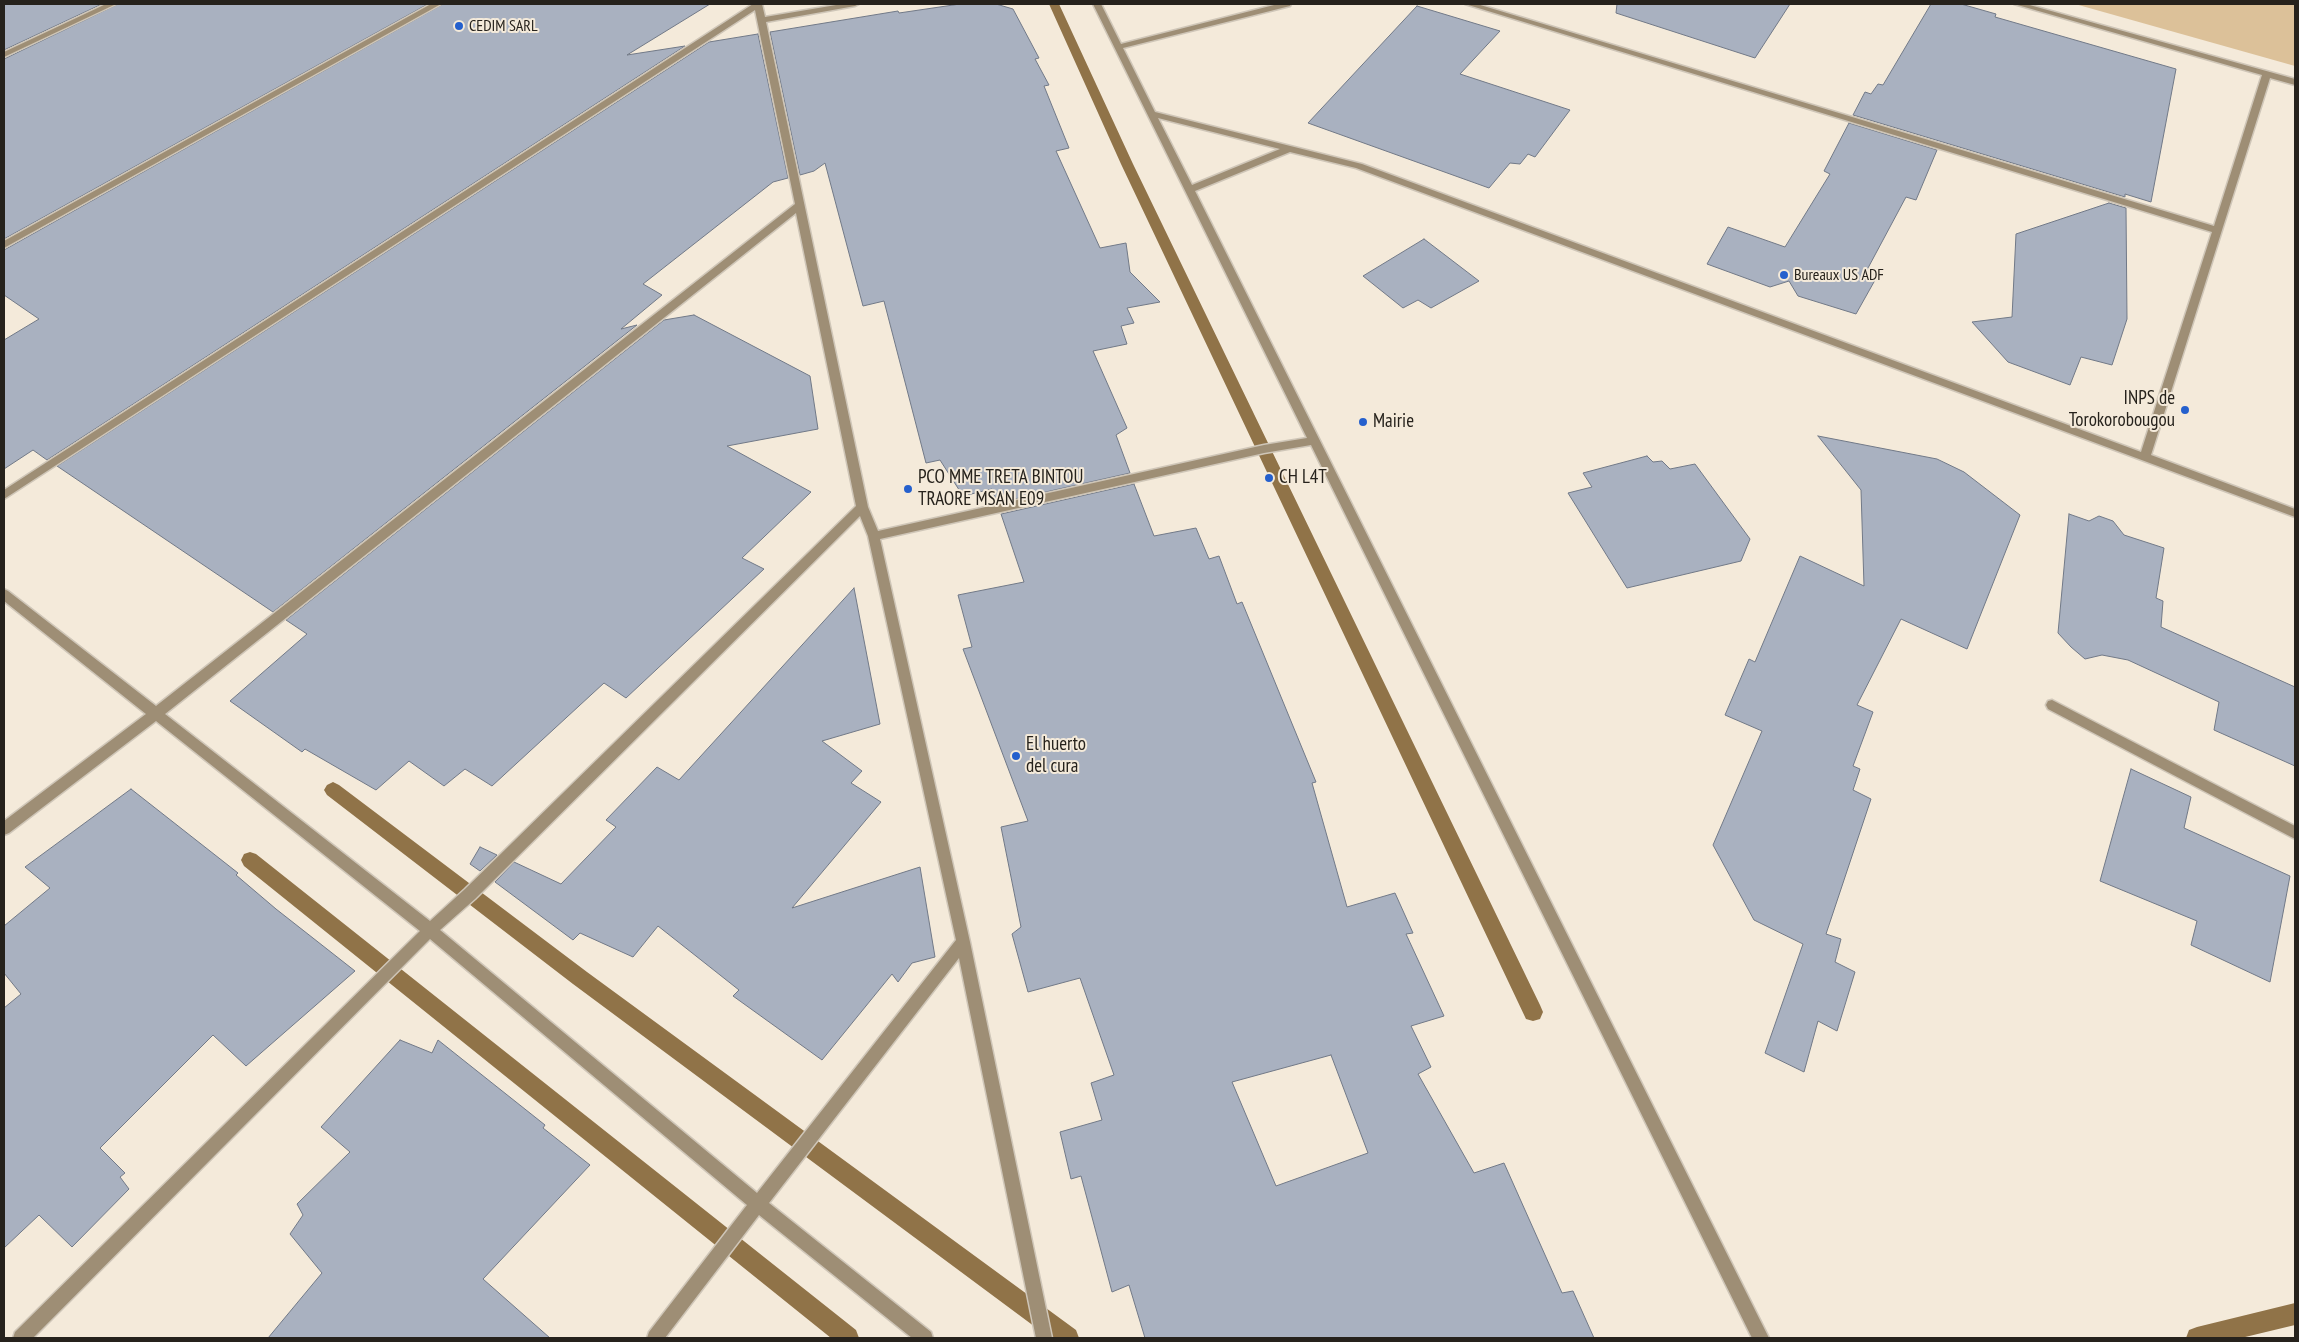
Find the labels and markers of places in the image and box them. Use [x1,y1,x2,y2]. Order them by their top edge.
place label: CEDIM SARL [469,16,538,36]
marker: CEDIM SARL [453,20,465,32]
place label: Bureaux US ADF [1794,265,1884,285]
marker: Bureaux US ADF [1778,269,1790,281]
place label: INPS de Torokorobougou [2069,388,2175,432]
marker: INPS de Torokorobougou [2179,404,2191,416]
place label: Mairie [1373,411,1414,433]
marker: Mairie [1357,416,1369,428]
place label: PCO MME TRETA BINTOU TRAORE MSAN E09 [918,467,1083,511]
place label: CH L4T [1279,467,1327,489]
marker: CH L4T [1263,472,1275,484]
marker: PCO MME TRETA BINTOU TRAORE MSAN E09 [902,483,914,495]
place label: El huerto del cura [1026,734,1086,778]
marker: El huerto del cura [1010,750,1022,762]

